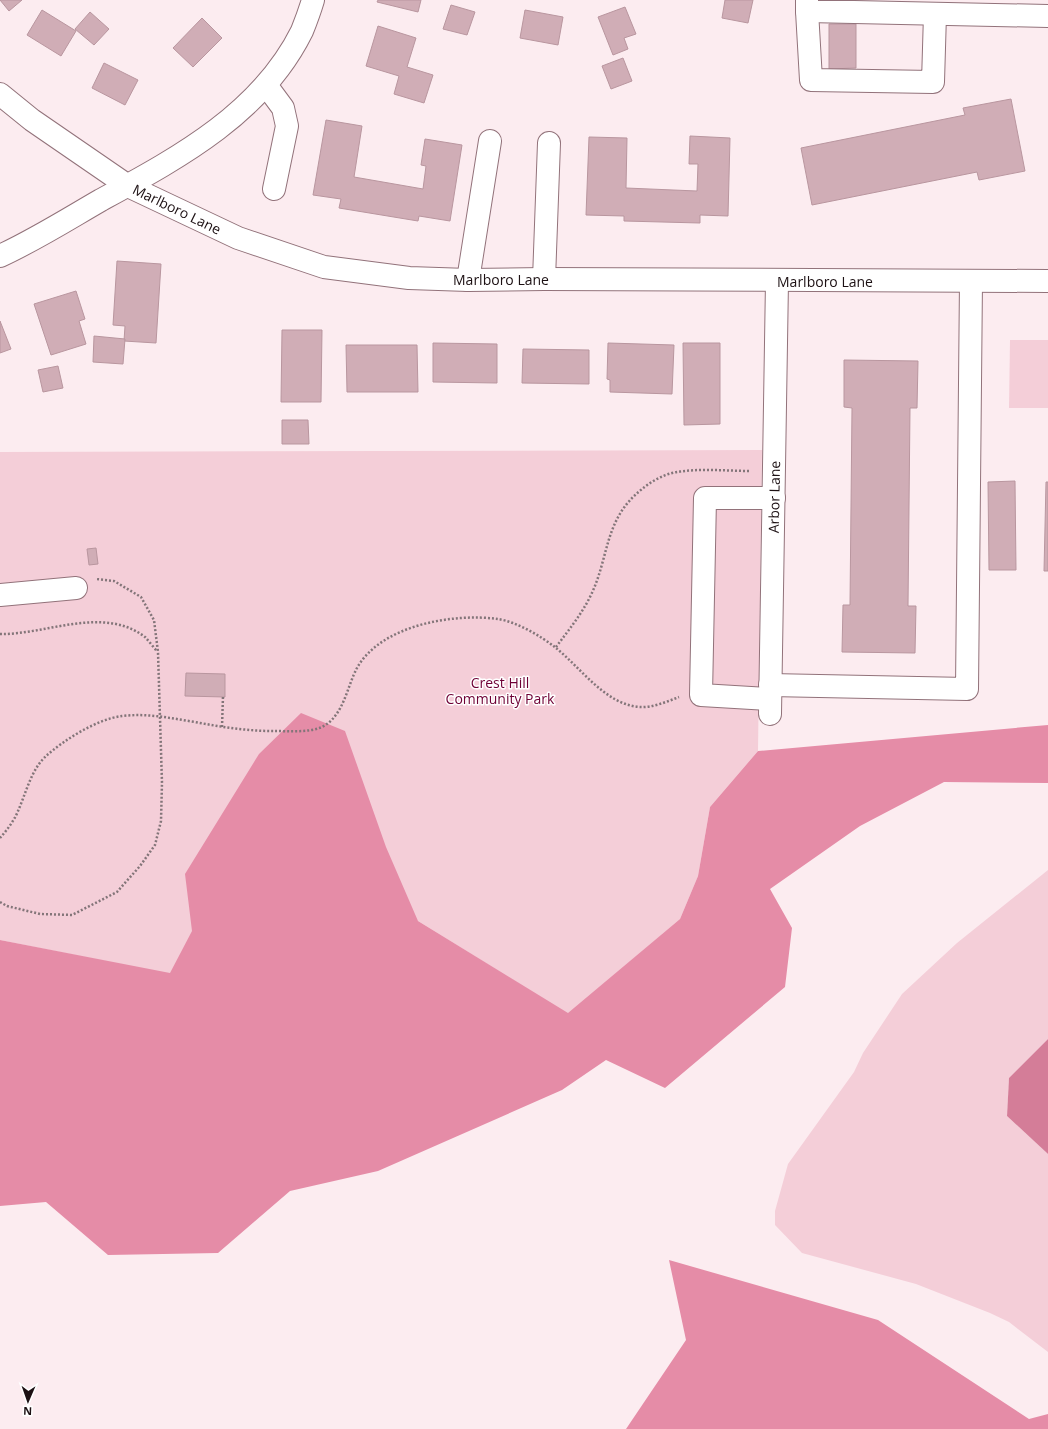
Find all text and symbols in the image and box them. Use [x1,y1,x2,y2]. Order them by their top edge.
street label: Marlboro Lane [130,179,224,239]
street label: Marlboro Lane [453,270,549,289]
street label: Marlboro Lane [777,272,873,291]
street label: Arbor Lane [764,460,784,533]
park label: Crest Hill Community Park [446,673,555,708]
north arrow [8,1381,48,1421]
text: N [23,1404,32,1419]

